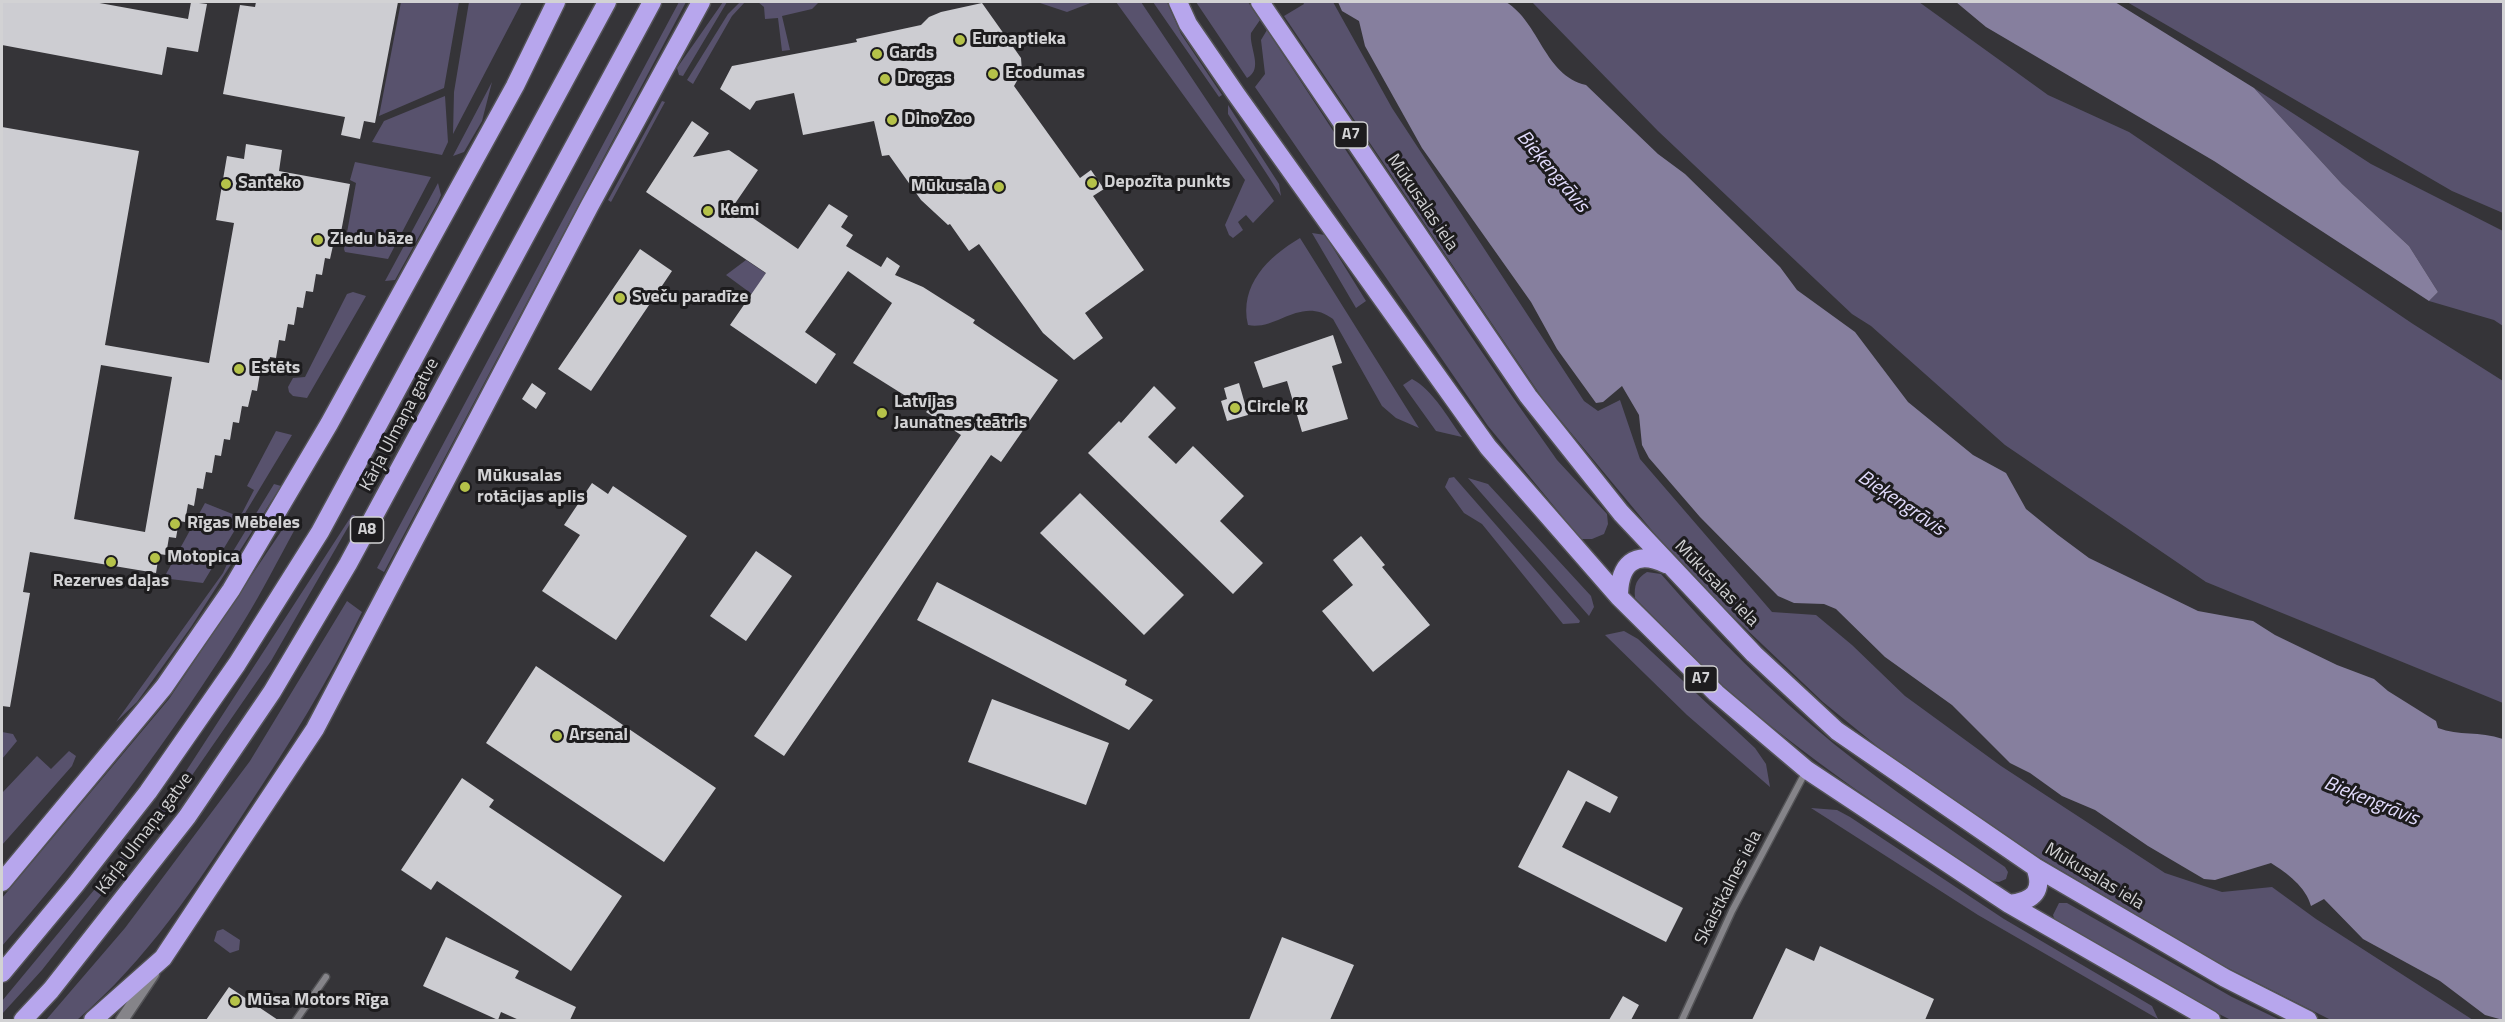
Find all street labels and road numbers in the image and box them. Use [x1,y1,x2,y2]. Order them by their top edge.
road number: A7 [1334,122,1368,148]
street label: Mūkusalas iela [1382,151,1462,255]
street label: Kārļa Ulmaņa gatve [356,355,444,495]
road number: A8 [350,517,384,543]
street label: Mūkusalas iela [1669,536,1763,632]
road number: A7 [1684,666,1718,692]
street label: Kārļa Ulmaņa gatve [92,769,198,899]
street label: Skaistkalnes iela [1691,827,1767,949]
street label: Mūkusalas iela [2040,839,2148,915]

